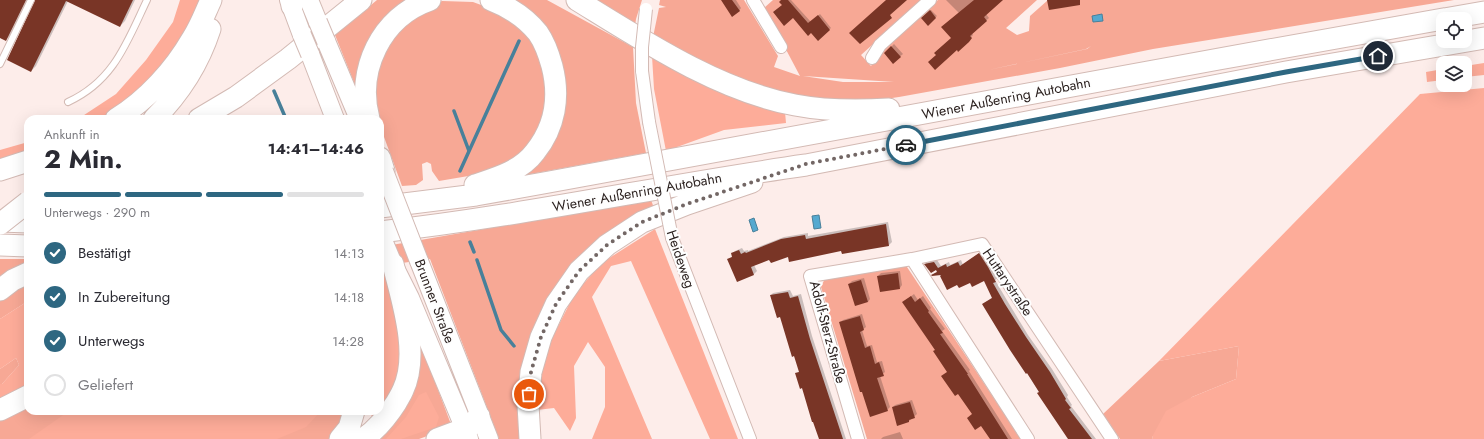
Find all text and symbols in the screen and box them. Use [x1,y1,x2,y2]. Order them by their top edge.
map controls [1436,12,1472,92]
button: locate [1436,12,1472,48]
pin [1361,39,1395,73]
icon: home [1367,45,1389,67]
button: layers [1436,56,1472,92]
street label: Wiener Außenring Autobahn [920,72,1092,124]
text: Ankunft in [44,125,100,144]
courier [886,125,926,165]
icon: car [895,134,917,156]
text: 14:41–14:46 [268,138,364,160]
text: 2 Min. [44,140,123,178]
street label: Wiener Außenring Autobahn [551,167,723,217]
text: Unterwegs · 290 m [44,203,150,222]
street label: Heideweg [662,227,700,291]
icon: check [44,242,66,264]
text: Bestätigt [78,242,131,264]
text: 14:13 [334,244,364,263]
street label: Huttarystraße [978,244,1038,320]
street label: Brunner Straße [410,256,460,346]
street label: Adolf-Sterz-Straße [805,278,851,386]
icon: check [44,286,66,308]
text: In Zubereitung [78,286,170,308]
text: 14:18 [334,288,364,307]
icon: check [44,330,66,352]
text: Unterwegs [78,330,144,352]
text: 14:28 [332,332,364,351]
text: Geliefert [78,374,133,396]
pin [512,377,546,411]
icon: bag [518,383,540,405]

